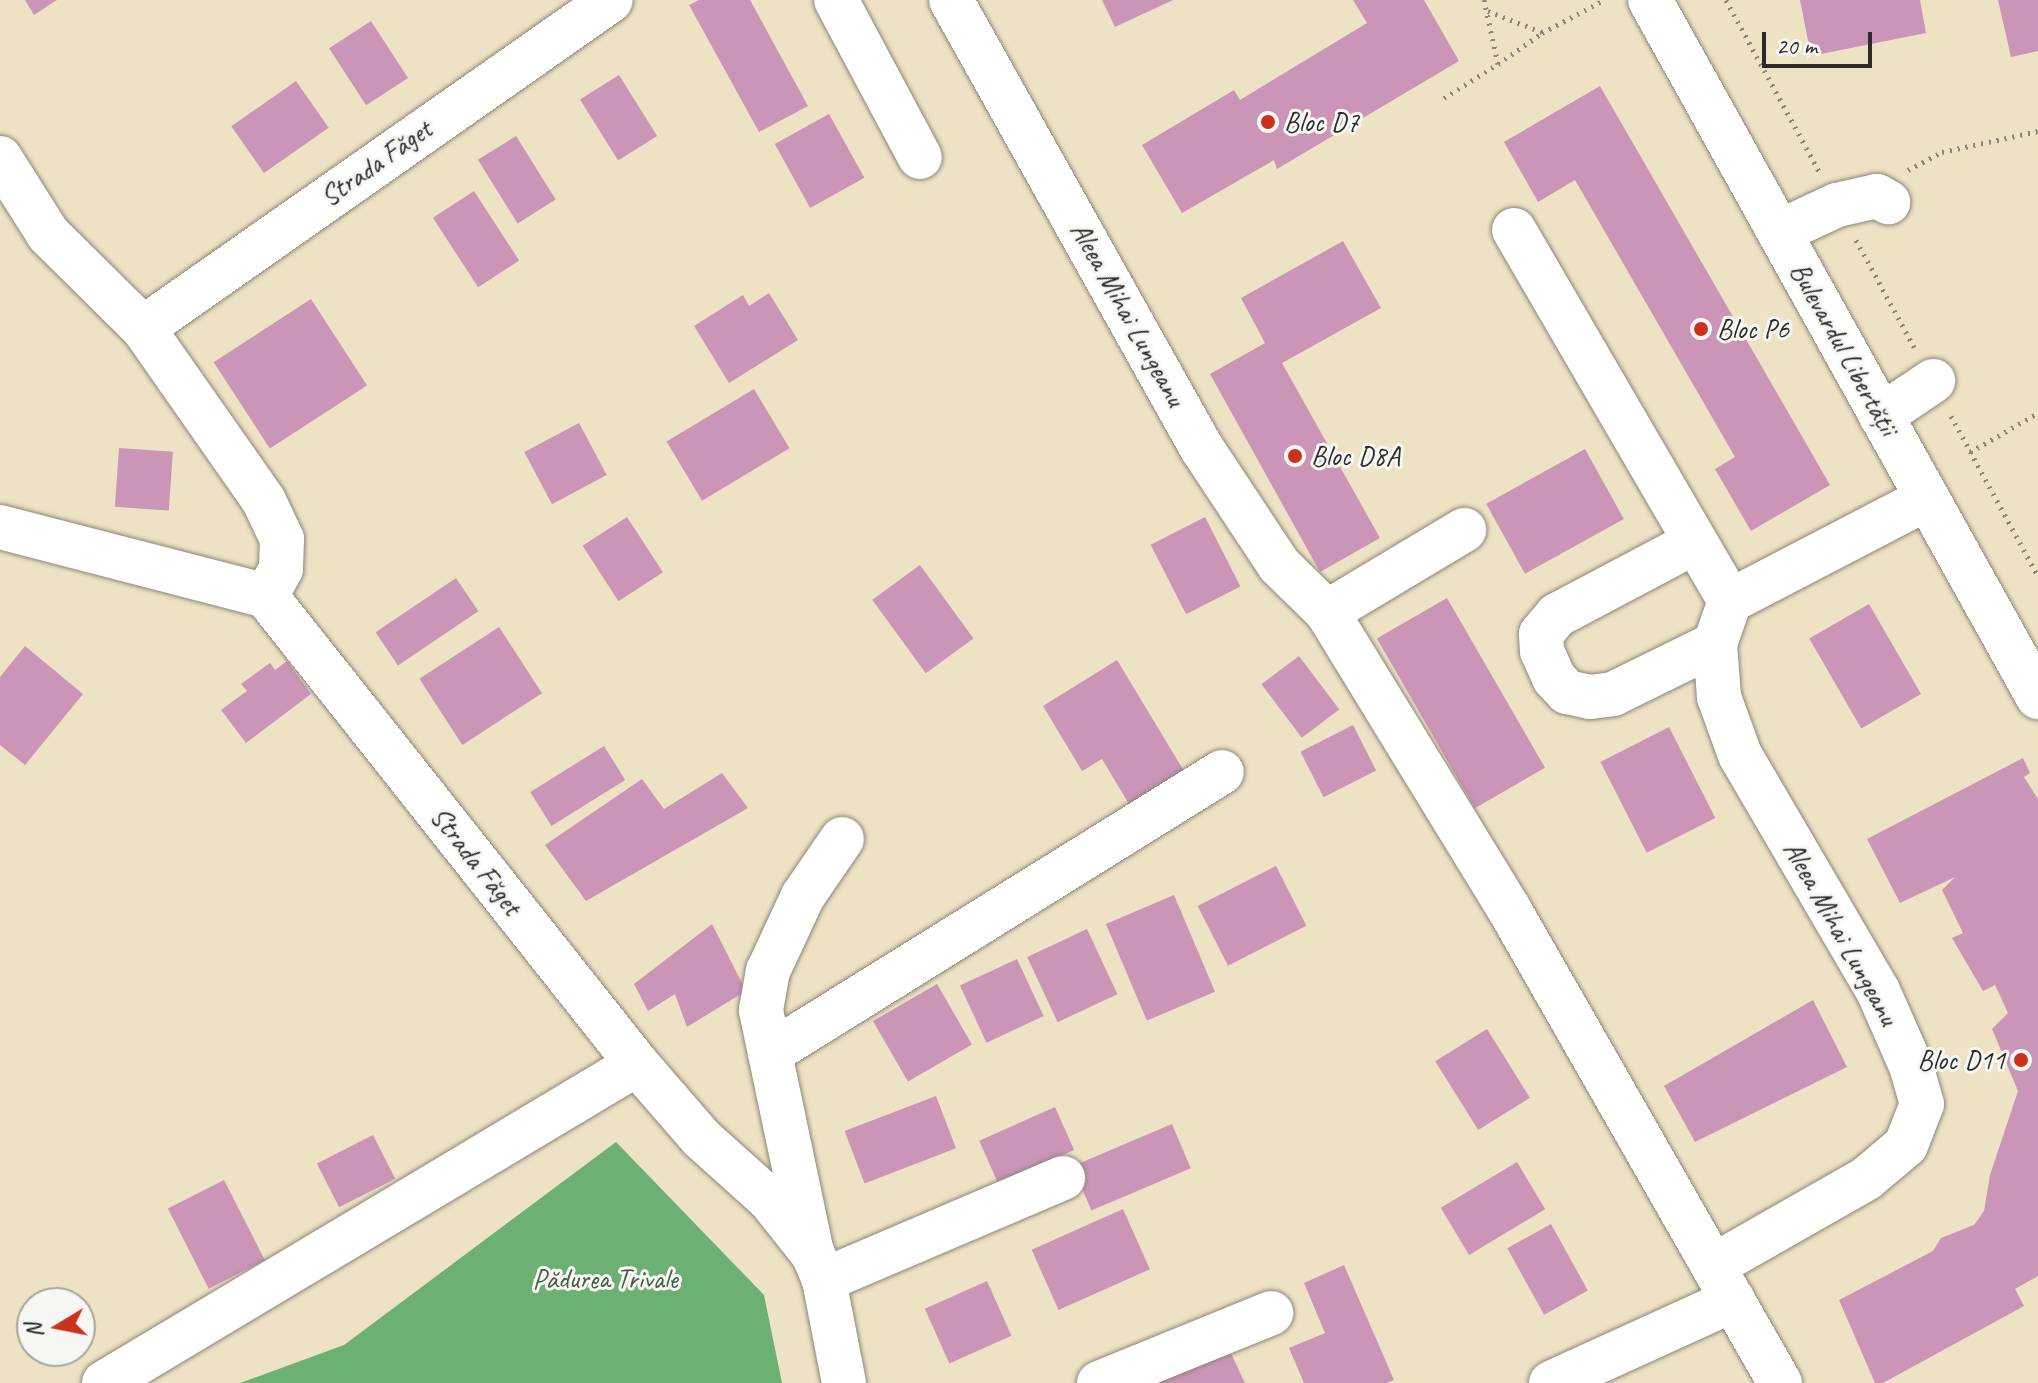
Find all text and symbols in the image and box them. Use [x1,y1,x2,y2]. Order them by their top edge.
scale bar [1766,16,1876,66]
text: 20 m [1776,31,1817,61]
place label: Bloc D7 [1284,105,1359,139]
street label: Strada Făget [314,113,438,213]
marker: Bloc D7 [1259,113,1277,131]
street label: Aleea Mihai Lungeanu [1064,216,1192,412]
street label: Bulevardul Libertății [1783,257,1905,441]
place label: Bloc P6 [1717,312,1789,346]
marker: Bloc P6 [1692,320,1710,338]
place label: Bloc D8A [1311,439,1400,473]
marker: Bloc D8A [1286,447,1304,465]
street label: Strada Făget [423,800,529,922]
street label: Aleea Mihai Lungeanu [1777,835,1905,1031]
place label: Bloc D11 [1918,1043,2005,1077]
marker: Bloc D11 [2012,1051,2030,1069]
park label: Pădurea Trivale [533,1262,677,1296]
north arrow [16,1287,96,1367]
text: N [19,1322,49,1340]

